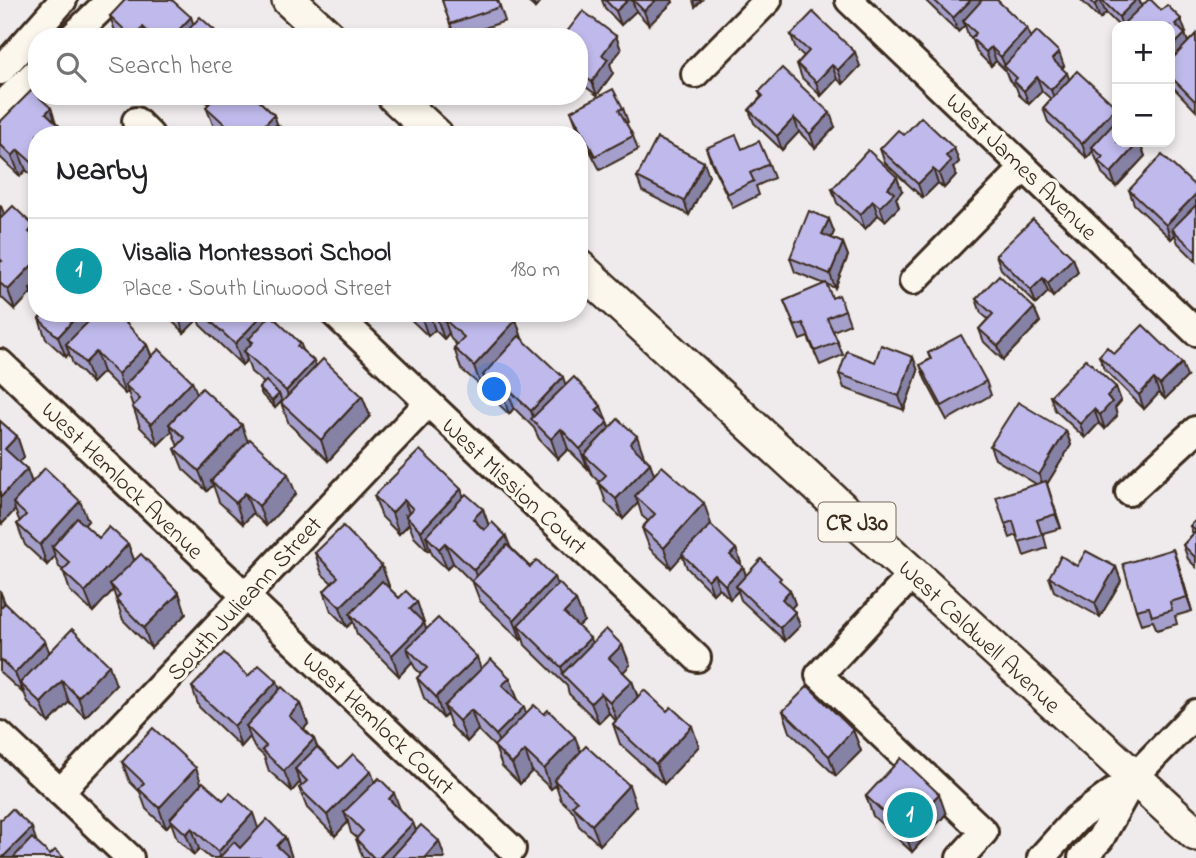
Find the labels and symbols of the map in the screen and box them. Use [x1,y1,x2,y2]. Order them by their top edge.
street label: West James Avenue [936,86,1104,250]
your location [477,372,511,406]
street label: West Hemlock Avenue [32,395,211,569]
street label: West Mission Court [432,411,594,565]
road number: CR J30 [818,502,896,542]
street label: South Julieann Street [160,509,332,690]
street label: West Caldwell Avenue [889,553,1068,723]
street label: West Hemlock Court [293,645,461,805]
pin: 1 [887,789,933,841]

